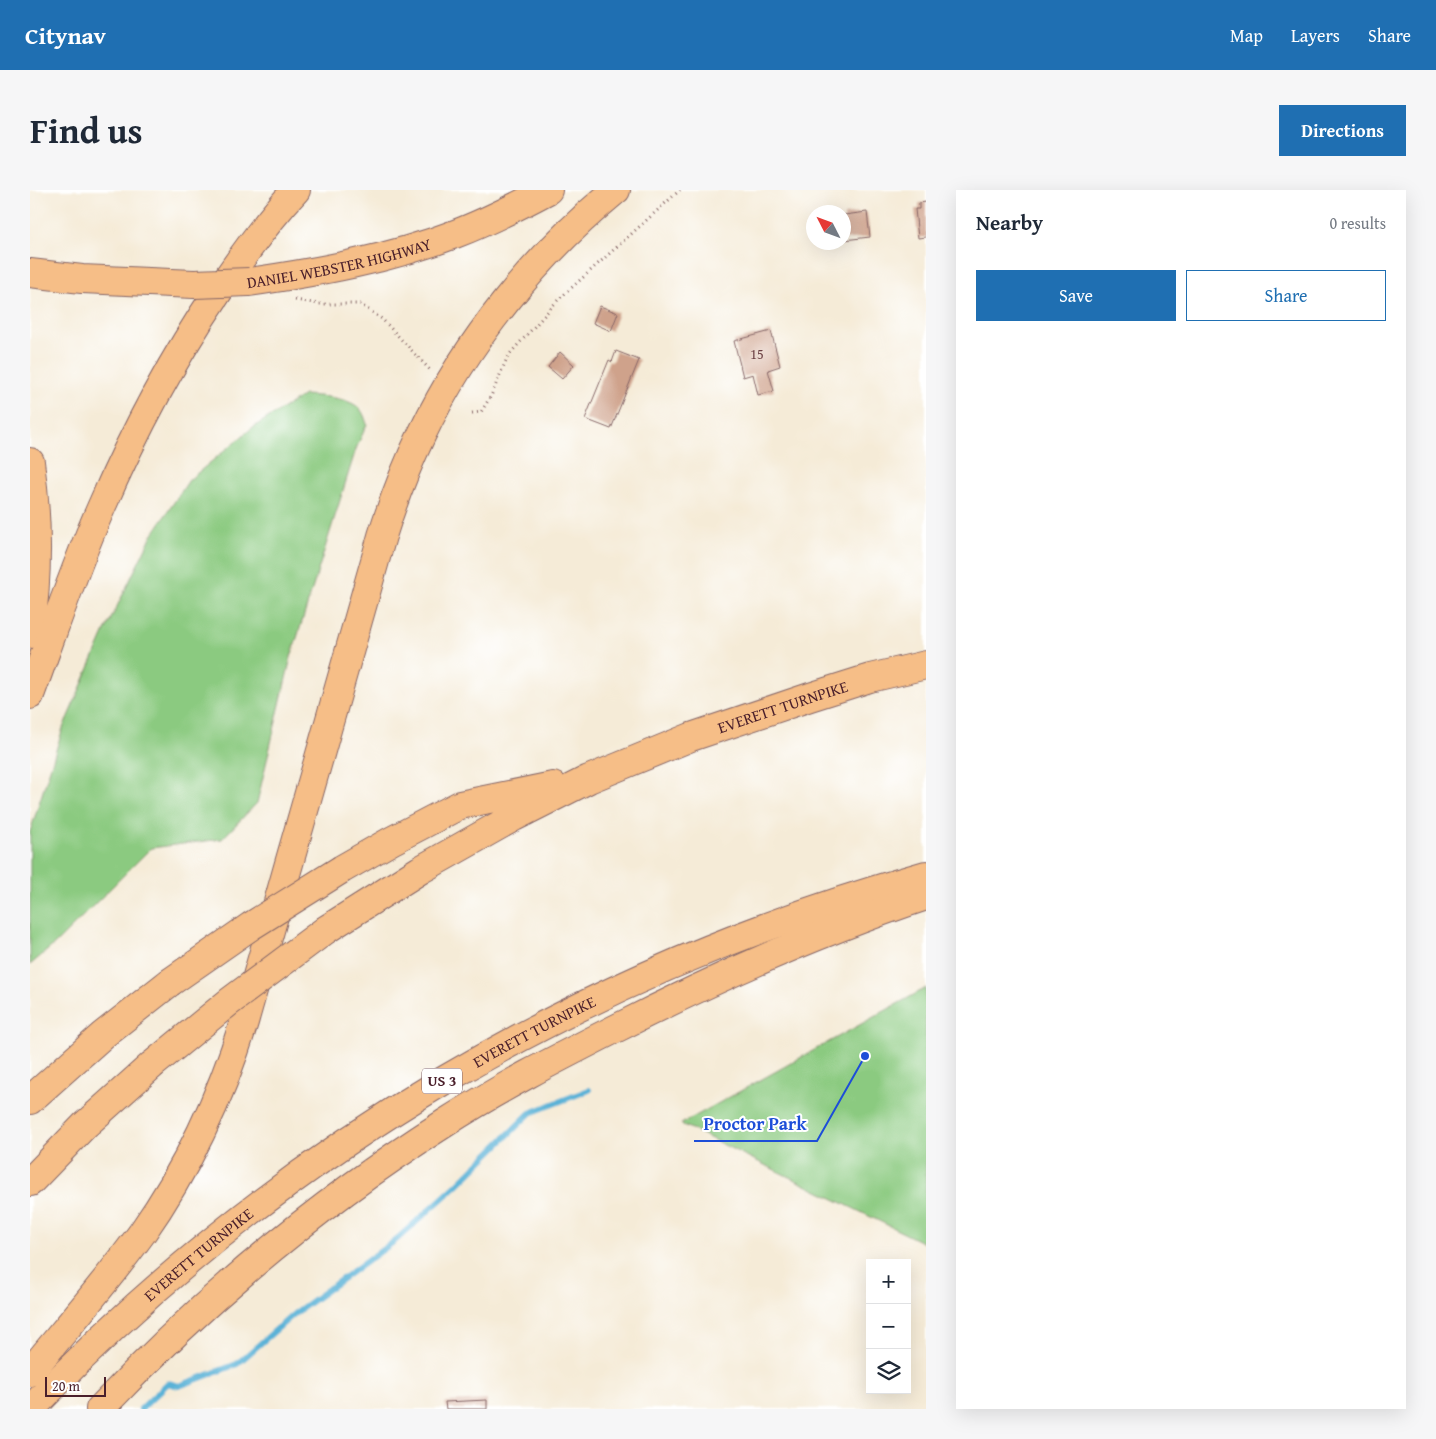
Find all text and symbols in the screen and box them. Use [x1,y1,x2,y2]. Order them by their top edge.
text: Citynav [25,18,106,53]
text: Map [1230,22,1263,49]
text: Layers [1291,22,1340,49]
text: Share [1368,22,1411,49]
text: Find us [30,105,143,156]
button: Directions [1279,105,1406,156]
north arrow [806,205,851,250]
text: Nearby [976,207,1043,238]
text: 0 results [1329,211,1386,235]
street label: DANIEL WEBSTER HIGHWAY [245,231,435,294]
button: Save [976,270,1176,321]
button: Share [1186,270,1386,321]
house number: 15 [750,344,764,364]
street label: EVERETT TURNPIKE [714,674,851,739]
street label: EVERETT TURNPIKE [468,989,599,1073]
road number: US 3 [422,1068,462,1094]
callout: Proctor Park [694,1108,817,1141]
text: Proctor Park [703,1110,807,1137]
street label: EVERETT TURNPIKE [138,1202,258,1307]
map controls [866,1259,911,1394]
button: + [866,1259,911,1304]
button: − [866,1304,911,1349]
button: layers [866,1349,911,1394]
scale bar [45,1374,106,1397]
text: 20 m [52,1376,80,1396]

